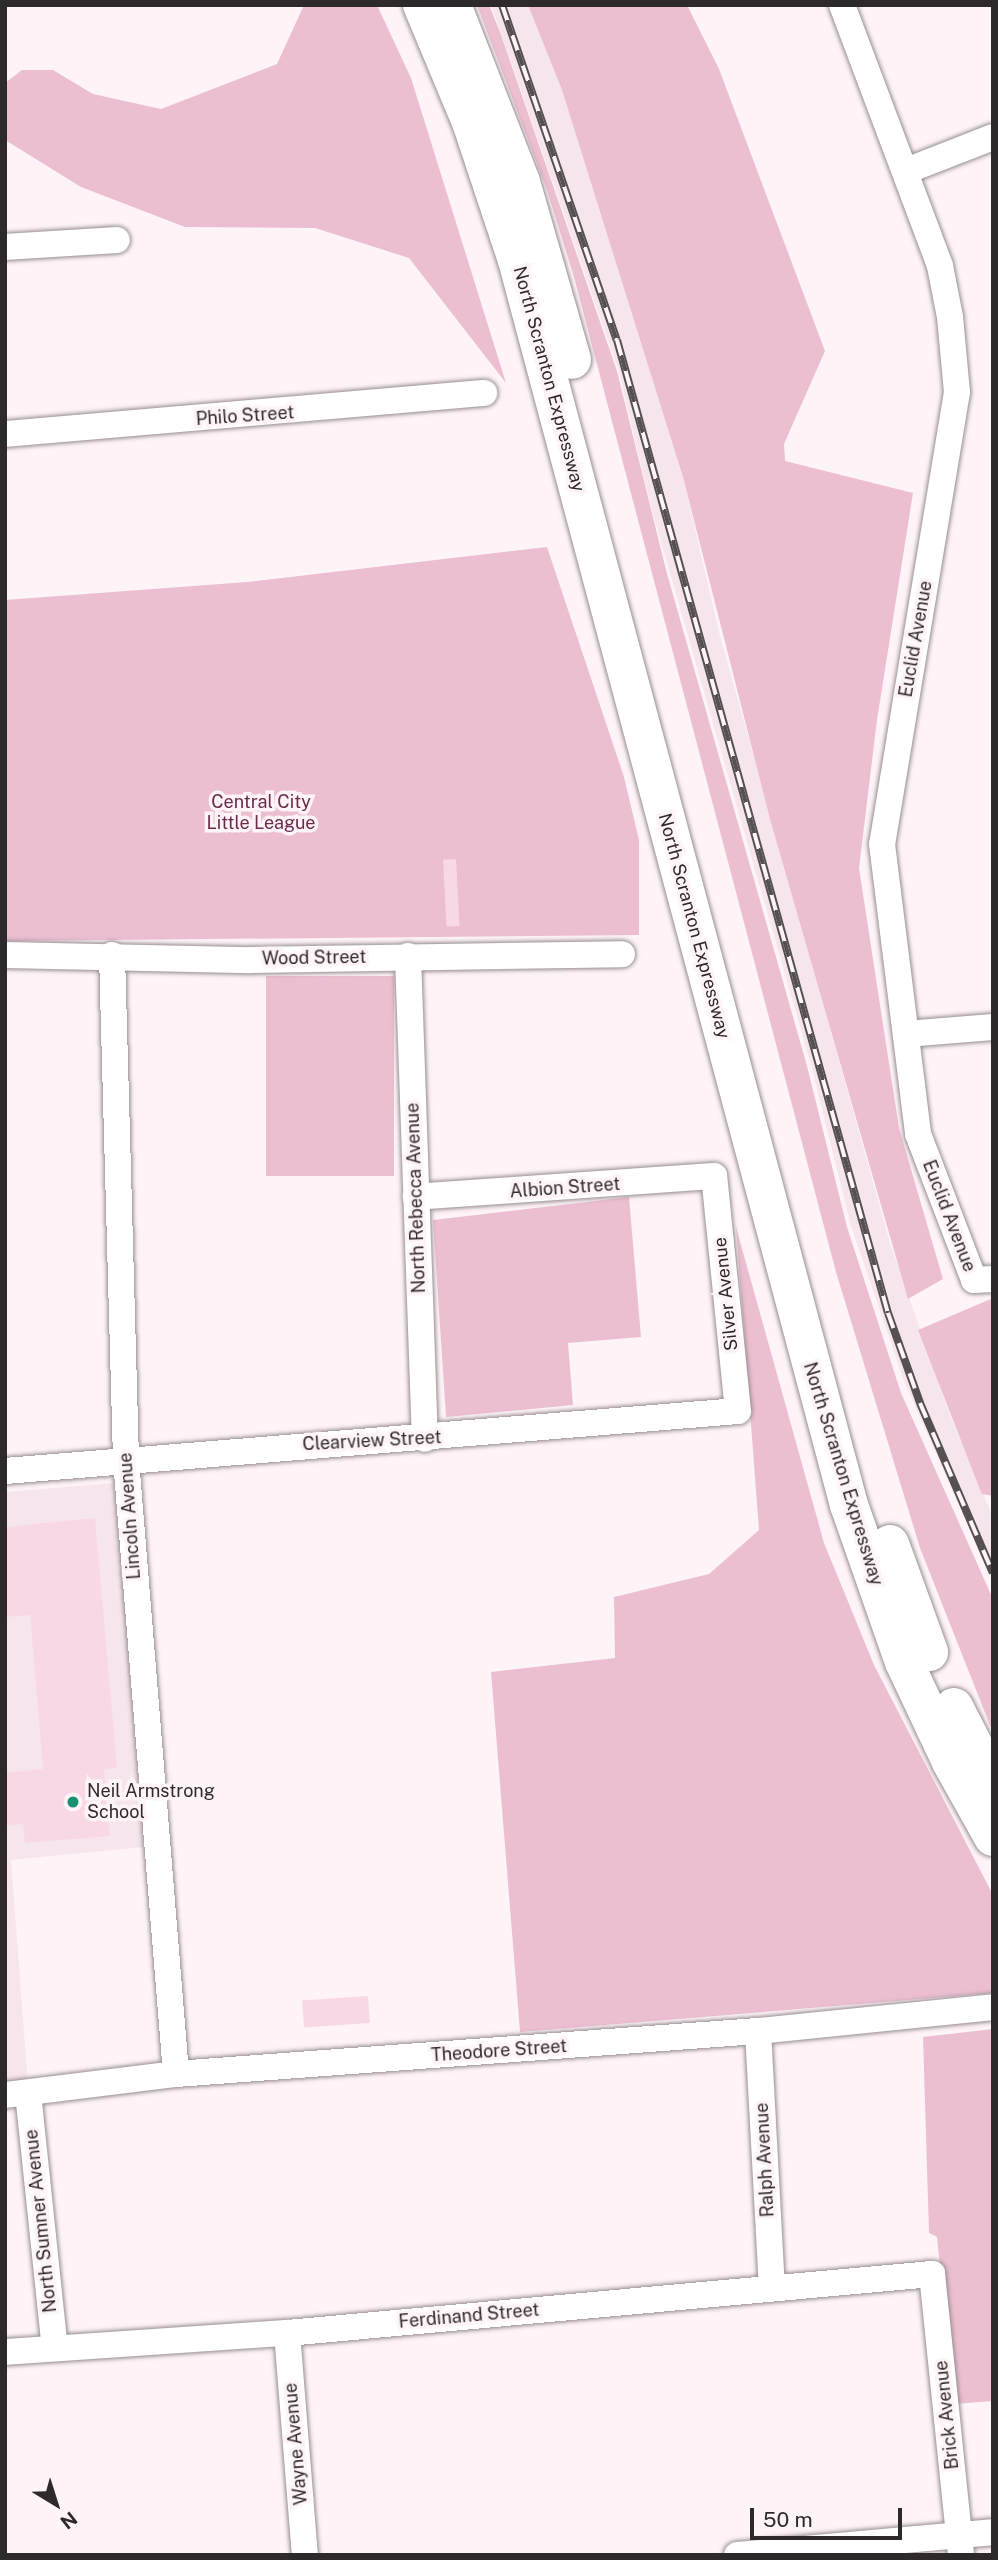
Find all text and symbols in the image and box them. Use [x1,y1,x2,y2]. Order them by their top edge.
street label: North Scranton Expressway [508,264,590,494]
street label: Philo Street [195,402,295,430]
street label: Euclid Avenue [895,579,937,699]
park label: Central City Little League [206,792,316,834]
street label: North Scranton Expressway [653,811,735,1041]
street label: Wood Street [262,946,366,970]
street label: North Rebecca Avenue [402,1102,430,1294]
street label: Euclid Avenue [918,1157,980,1275]
street label: Albion Street [509,1173,621,1203]
street label: Silver Avenue [709,1236,743,1352]
street label: North Scranton Expressway [799,1360,887,1588]
street label: Clearview Street [302,1427,442,1455]
street label: Lincoln Avenue [115,1452,145,1580]
place label: Neil Armstrong School [87,1781,215,1824]
marker: Neil Armstrong School [65,1794,81,1810]
street label: Theodore Street [430,2035,568,2067]
street label: Ralph Avenue [751,2102,779,2218]
street label: North Sumner Avenue [21,2128,61,2314]
street label: Ferdinand Street [398,2299,540,2333]
street label: Brick Avenue [931,2359,963,2471]
street label: Wayne Avenue [280,2382,312,2506]
north arrow [21,2469,91,2539]
scale bar [753,2494,905,2538]
text: N [56,2507,82,2534]
text: 50 m [763,2507,813,2532]

